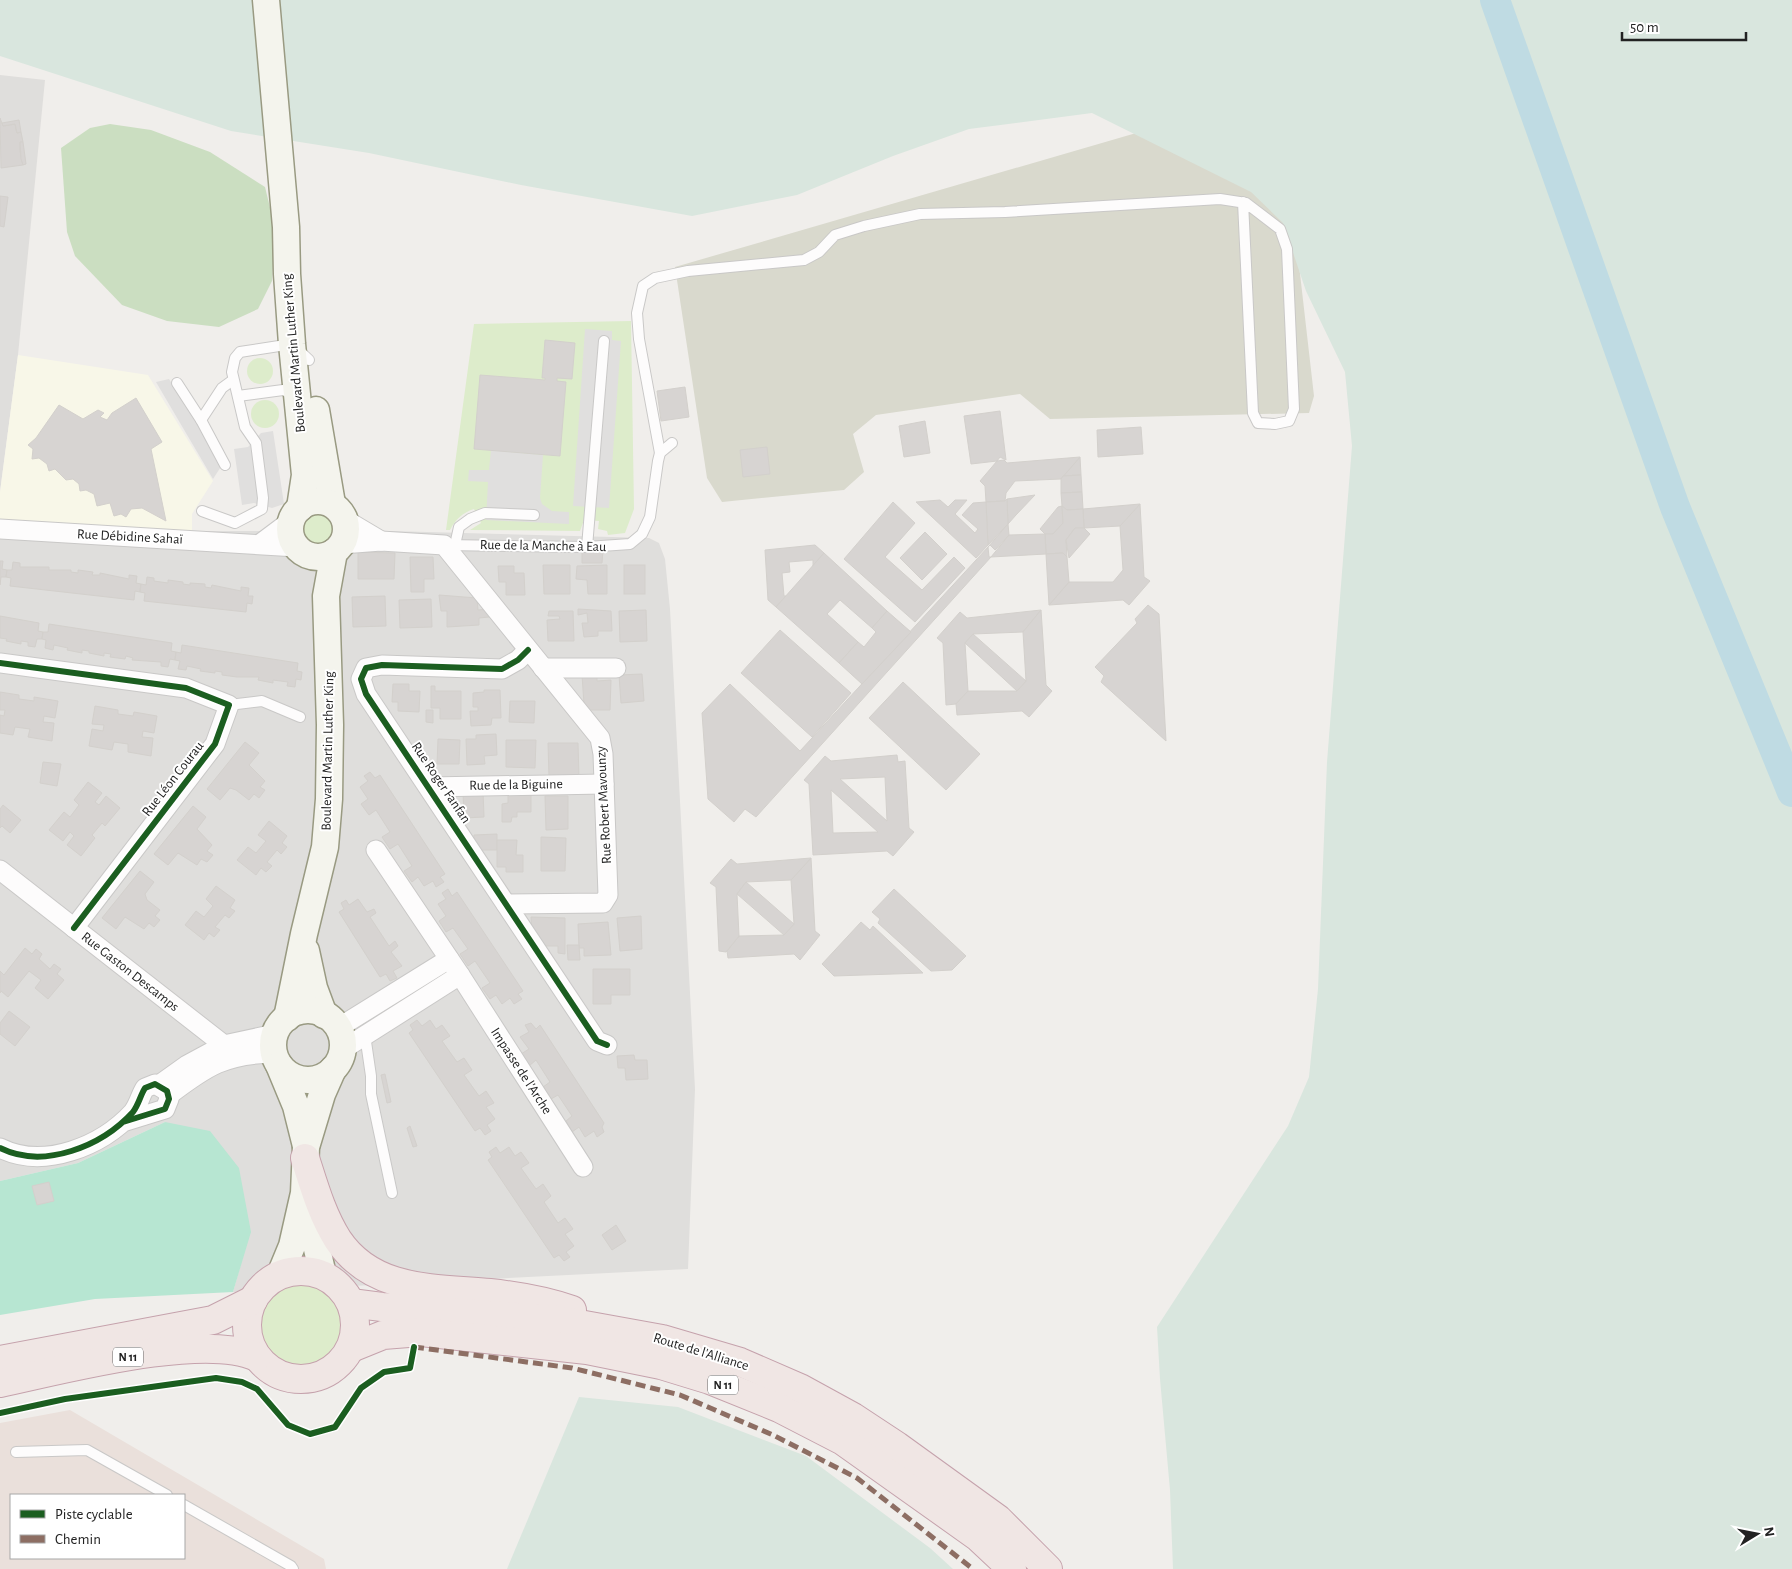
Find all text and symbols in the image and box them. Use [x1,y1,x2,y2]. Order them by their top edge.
scale bar [1622,10,1746,42]
text: 50 m [1630,20,1659,35]
street label: Boulevard Martin Luther King [280,273,308,433]
street label: Rue Débidine Sahaï [77,527,184,547]
street label: Rue de la Manche à Eau [480,538,606,554]
street label: Boulevard Martin Luther King [320,671,336,831]
street label: Rue Léon Courau [140,739,206,819]
street label: Rue Roger Fanfan [409,740,473,826]
street label: Rue Robert Mavounzy [594,746,614,864]
street label: Rue de la Biguine [469,777,563,793]
street label: Rue Gaston Descamps [79,930,181,1014]
street label: Impasse de l'Arche [488,1025,554,1117]
street label: Route de l'Alliance [652,1331,750,1373]
road number: N 11 [113,1348,143,1366]
road number: N 11 [708,1376,738,1394]
legend [10,1494,185,1559]
text: Piste cyclable [55,1507,133,1522]
north arrow [1732,1509,1782,1559]
text: N [1761,1526,1777,1538]
text: Chemin [55,1532,101,1547]

